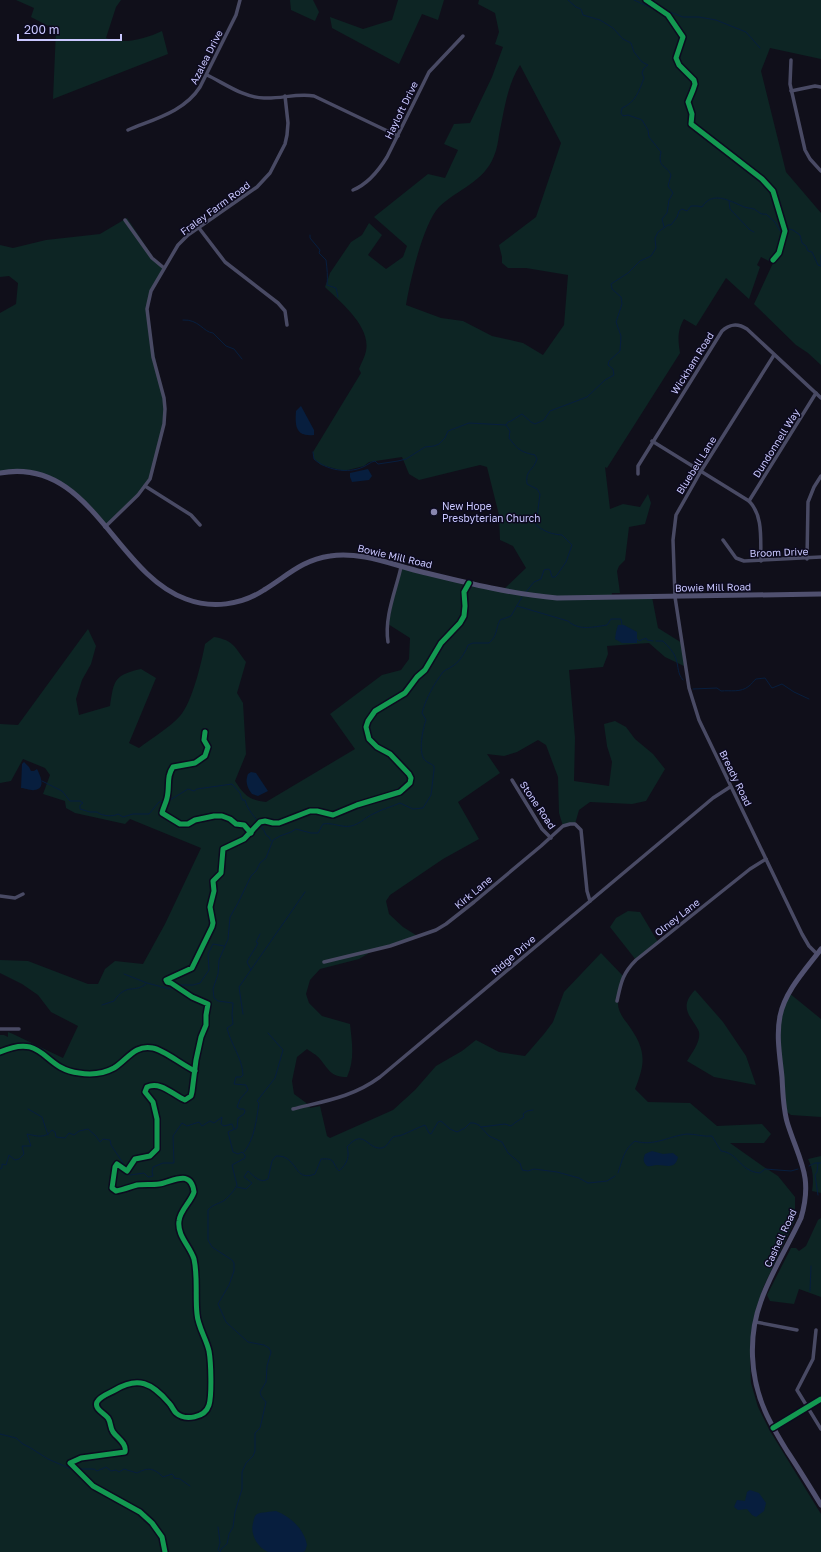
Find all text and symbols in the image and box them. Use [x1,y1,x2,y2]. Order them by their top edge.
scale bar [18,16,121,42]
text: 200 m [24,22,59,37]
street label: Azalea Drive [187,28,225,86]
street label: Hayloft Drive [382,79,420,141]
street label: Fraley Farm Road [178,179,252,237]
street label: Wickham Road [668,330,716,396]
street label: Dundonnell Way [750,406,802,480]
street label: Bluebell Lane [673,434,719,496]
place label: New Hope Presbyterian Church [442,500,540,524]
marker: New Hope Presbyterian Church [429,507,439,517]
street label: Bowie Mill Road [356,542,434,570]
street label: Broom Drive [749,545,809,559]
street label: Bowie Mill Road [675,580,751,594]
street label: Bready Road [717,748,755,808]
street label: Stone Road [518,779,558,831]
street label: Kirk Lane [452,873,494,911]
street label: Olney Lane [652,896,702,938]
street label: Ridge Drive [488,932,538,978]
street label: Cashell Road [761,1207,799,1269]

